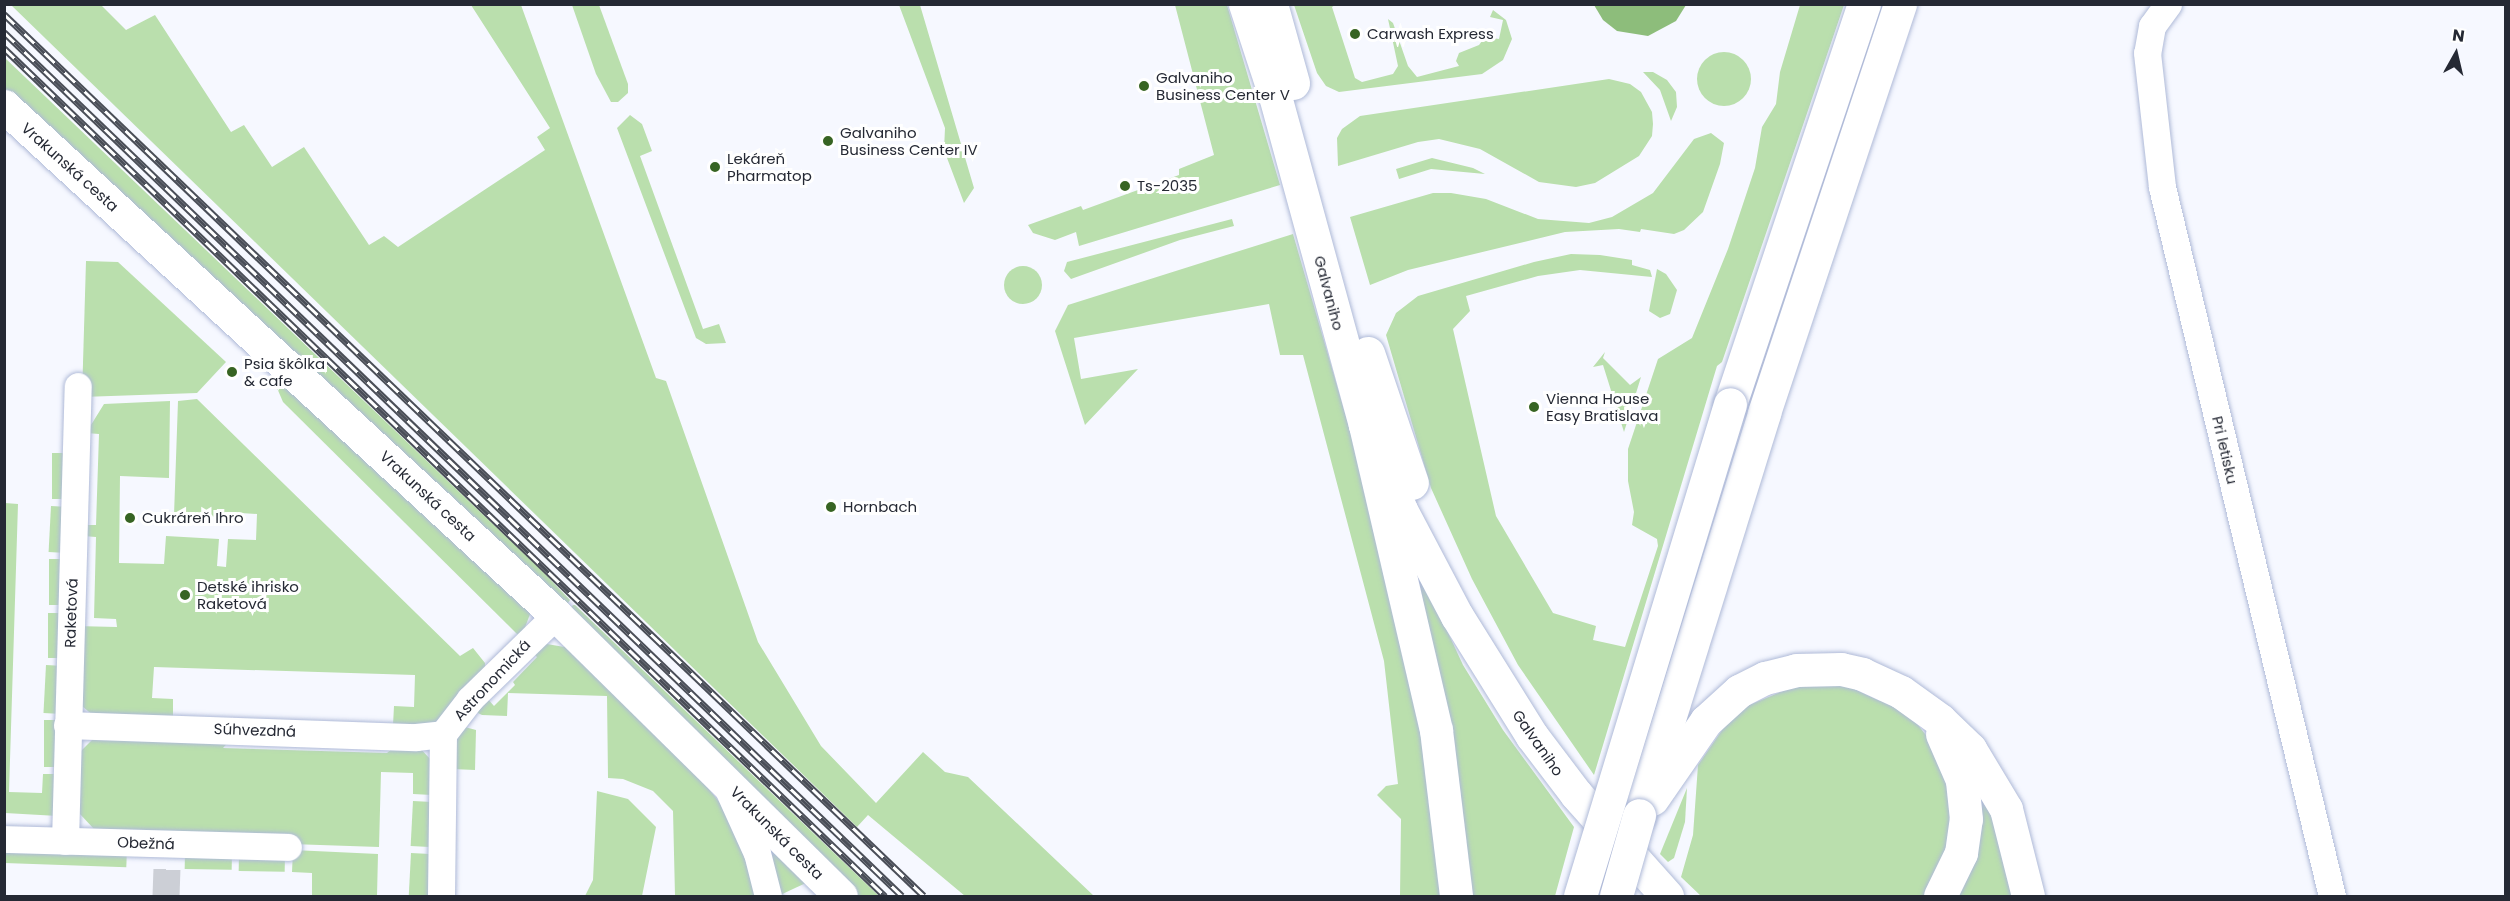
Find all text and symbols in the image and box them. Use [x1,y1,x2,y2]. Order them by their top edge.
text: N [2451,23,2466,48]
north arrow [2426,24,2486,84]
place label: Carwash Express [1367,25,1494,43]
marker: Carwash Express [1348,27,1362,41]
place label: Galvaniho Business Center V [1156,68,1290,103]
marker: Galvaniho Business Center V [1137,79,1151,93]
street label: Vrakunská cesta [18,119,122,215]
place label: Galvaniho Business Center IV [840,123,978,158]
marker: Galvaniho Business Center IV [821,134,835,148]
place label: Lekáreň Pharmatop [727,149,812,184]
marker: Lekáreň Pharmatop [708,160,722,174]
place label: Ts-2035 [1137,177,1198,195]
marker: Ts-2035 [1118,179,1132,193]
street label: Galvaniho [1310,254,1348,332]
place label: Psia škôlka & cafe [244,354,325,389]
marker: Psia škôlka & cafe [225,365,239,379]
place label: Vienna House Easy Bratislava [1546,389,1658,424]
marker: Vienna House Easy Bratislava [1527,400,1541,414]
street label: Pri letisku [2208,414,2242,486]
street label: Vrakunská cesta [376,447,480,545]
place label: Hornbach [843,498,917,516]
marker: Hornbach [824,500,838,514]
place label: Cukráreň Ihro [142,509,244,527]
marker: Cukráreň Ihro [123,511,137,525]
place label: Detské ihrisko Raketová [197,577,299,612]
street label: Raketová [61,578,81,648]
marker: Detské ihrisko Raketová [178,588,192,602]
street label: Astronomická [450,636,534,724]
street label: Galvaniho [1509,706,1567,780]
street label: Súhvezdná [213,720,297,740]
street label: Vrakunská cesta [727,783,827,883]
street label: Obežná [117,833,175,853]

